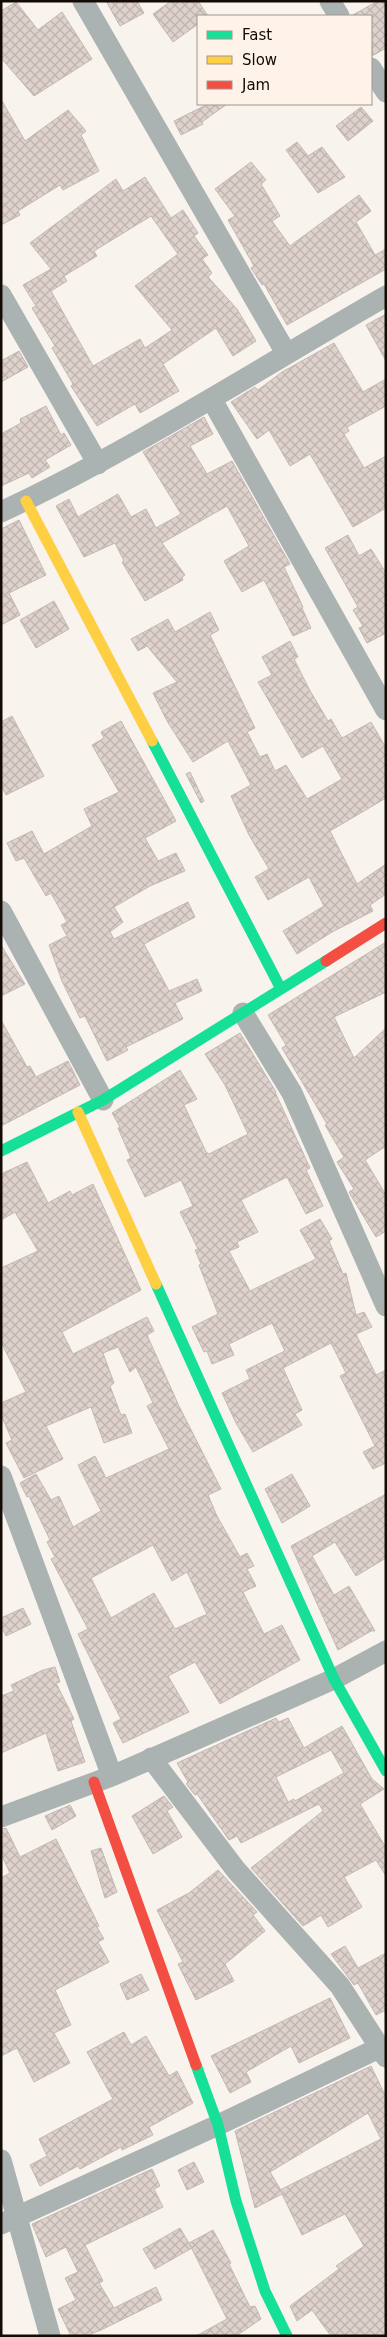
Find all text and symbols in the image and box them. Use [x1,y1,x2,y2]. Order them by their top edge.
legend [197,15,372,105]
text: Fast [242,26,272,44]
text: Slow [242,51,277,69]
text: Jam [241,76,270,94]

